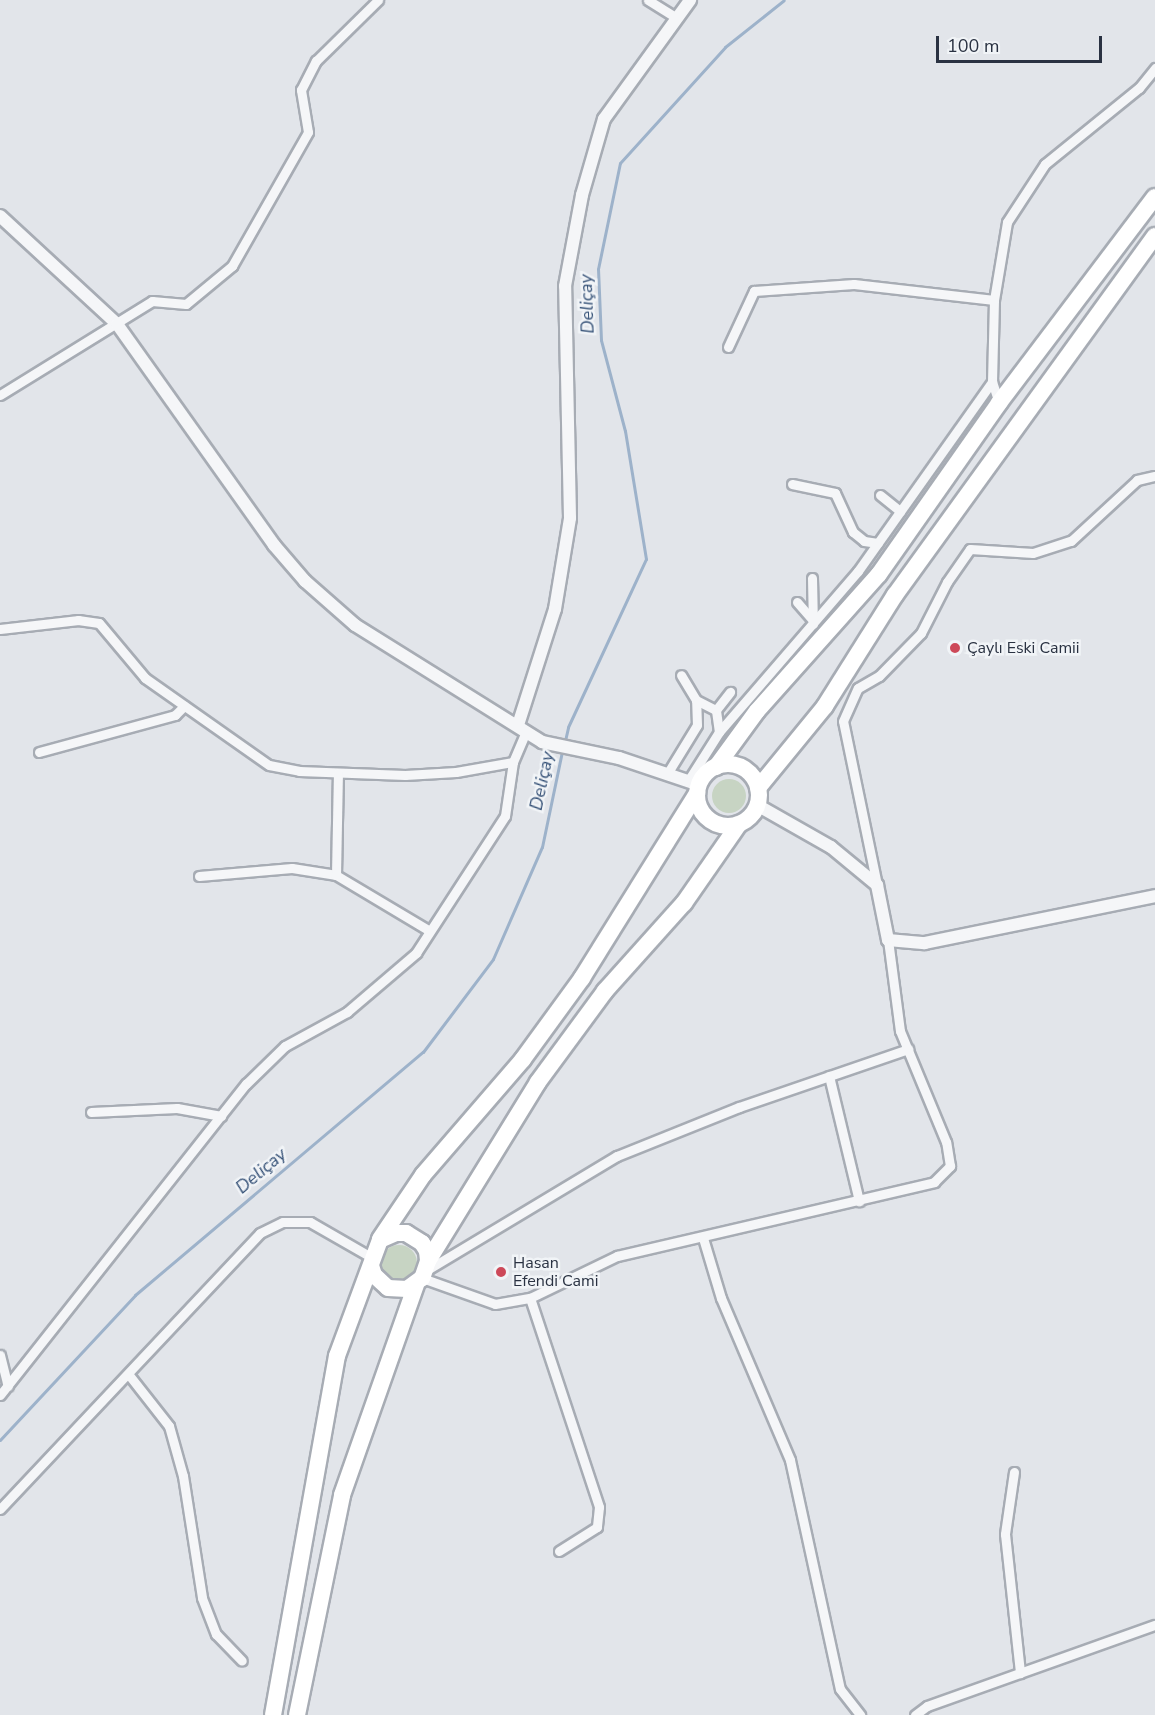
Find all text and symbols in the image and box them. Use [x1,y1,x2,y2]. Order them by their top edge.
scale bar [939,24,1106,62]
text: 100 m [947,34,999,58]
water label: Deliçay [575,274,599,334]
place label: Çaylı Eski Camii [967,638,1080,658]
marker: Çaylı Eski Camii [948,641,962,655]
water label: Deliçay [525,750,559,812]
water label: Deliçay [231,1144,291,1198]
place label: Hasan Efendi Cami [513,1253,598,1291]
marker: Hasan Efendi Cami [494,1265,508,1279]

